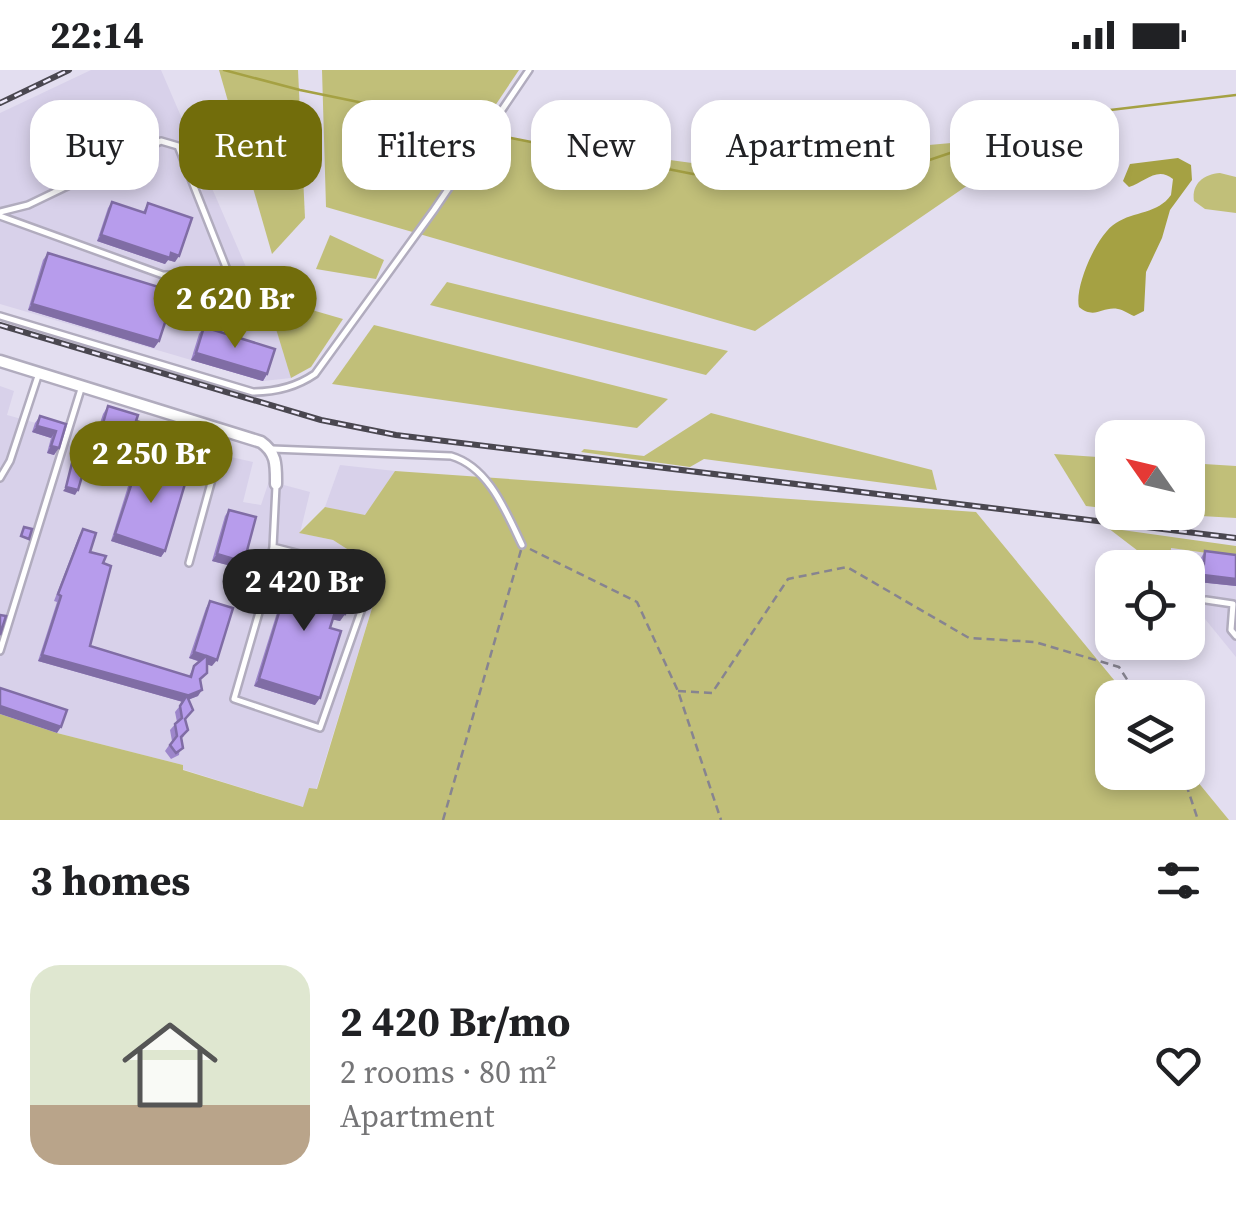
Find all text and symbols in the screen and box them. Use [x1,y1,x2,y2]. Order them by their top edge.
text: 22:14 [50,9,144,61]
chip: Buy [30,100,159,190]
chip: Rent [179,100,322,190]
chip: Filters [342,100,511,190]
chip: New [531,100,671,190]
chip: Apartment [691,100,930,190]
chip: House [950,100,1119,190]
pin: 2 620 Br [132,266,338,351]
text: 2 620 Br [176,276,294,320]
north arrow [1095,420,1205,530]
map controls [1095,420,1205,790]
pin: 2 250 Br [48,421,254,506]
text: 2 250 Br [92,431,210,475]
pin: 2 420 Br [201,549,407,634]
button: locate [1095,550,1205,660]
text: 2 420 Br [245,559,363,603]
button: layers [1095,680,1205,790]
text: 3 homes [30,851,190,909]
icon: filters [1151,853,1206,908]
text: 2 420 Br/mo [340,992,570,1050]
icon: home [110,1005,230,1125]
icon: heart [1151,1038,1206,1093]
text: 2 rooms · 80 m² [340,1050,557,1094]
text: Apartment [340,1094,494,1138]

